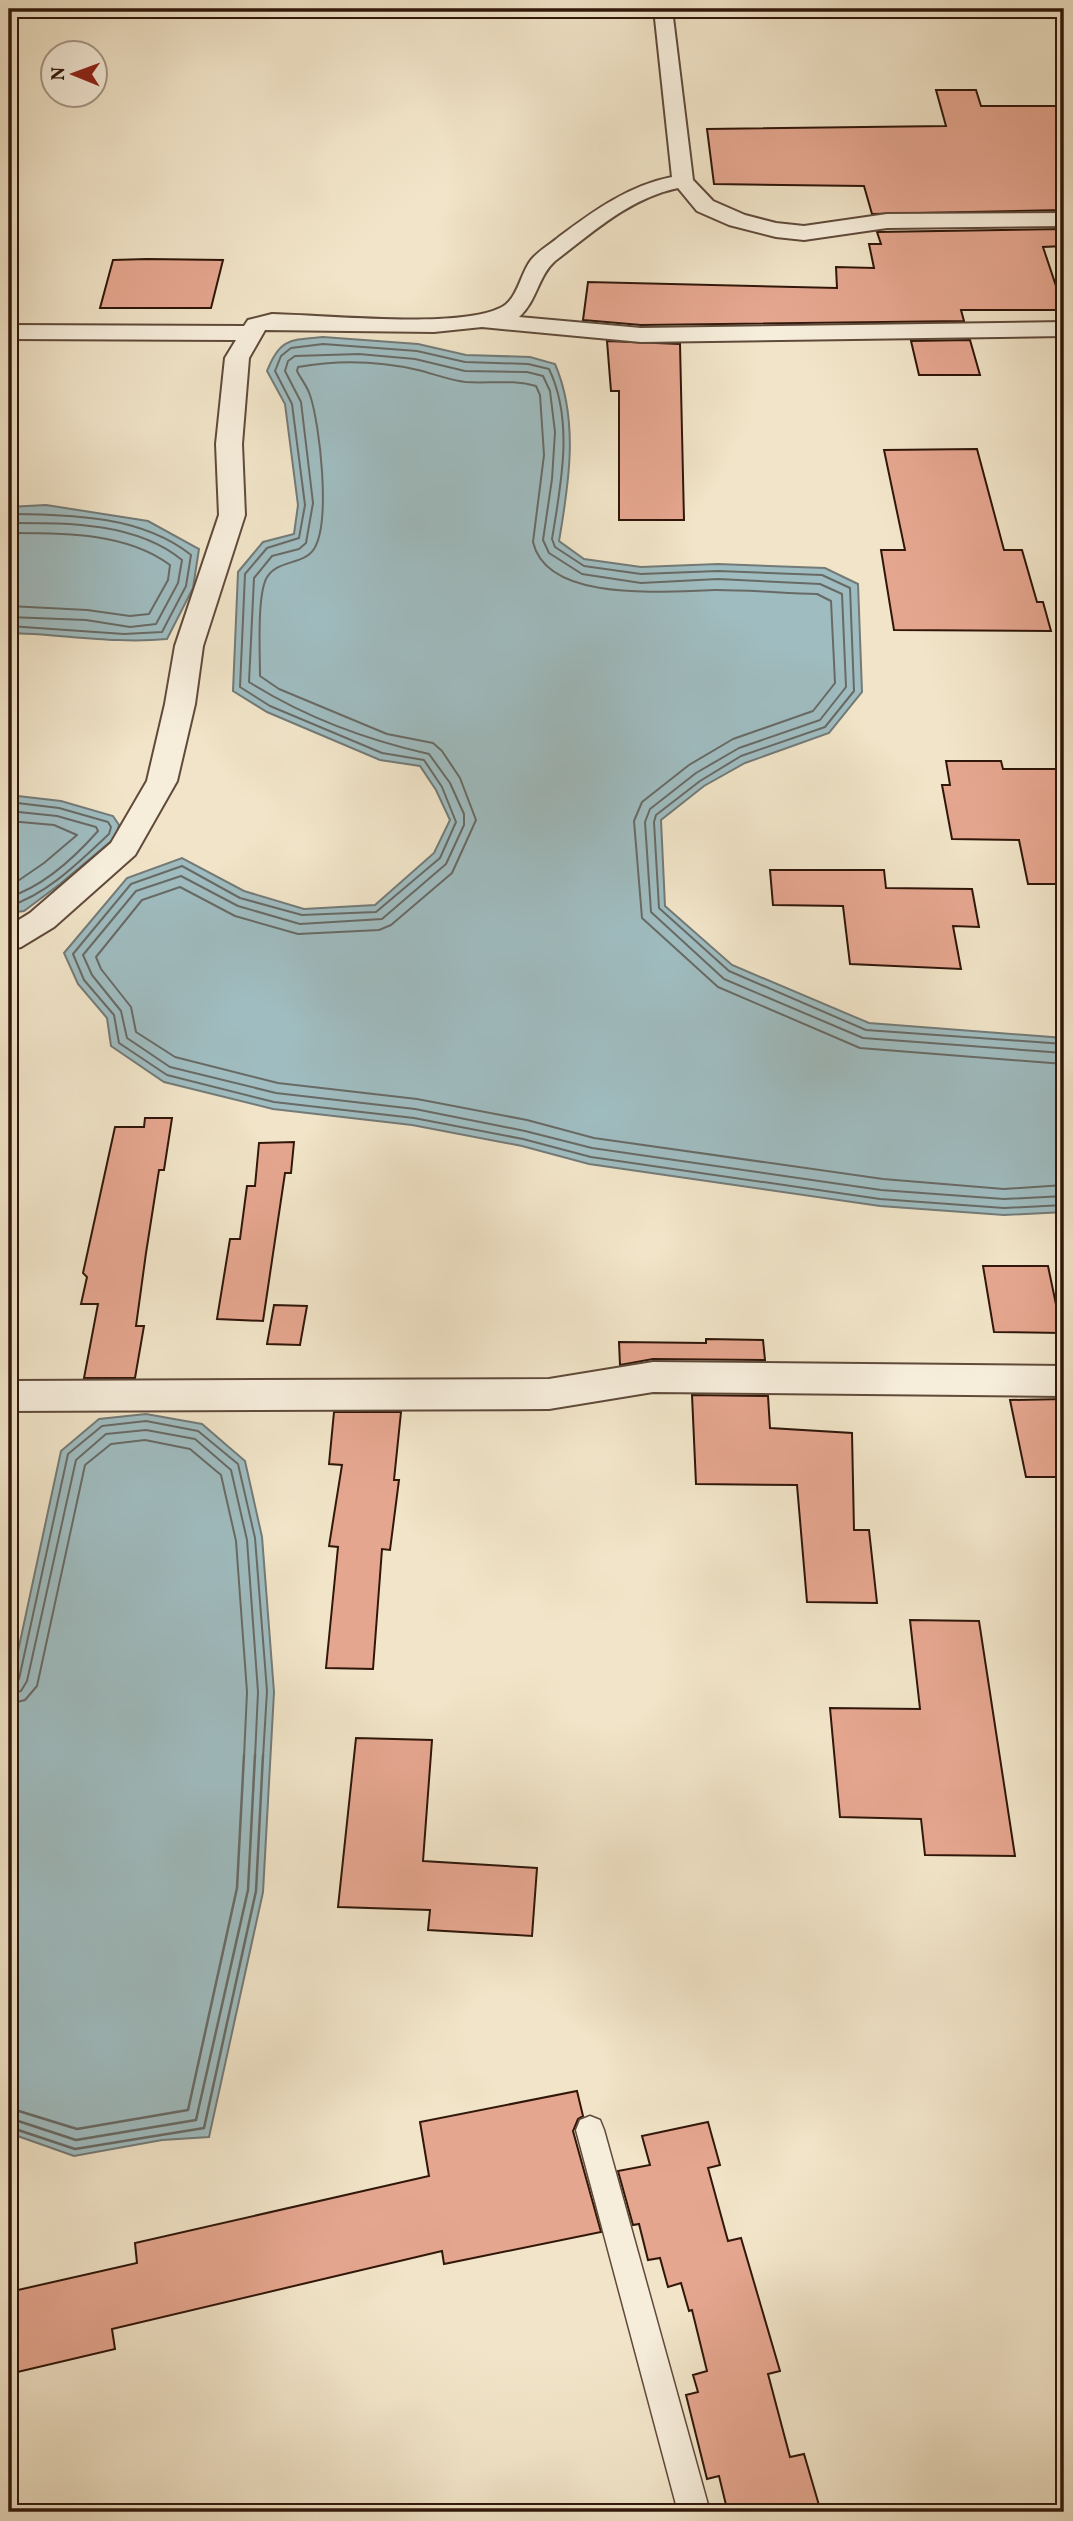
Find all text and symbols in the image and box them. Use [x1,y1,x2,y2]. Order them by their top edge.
north arrow [38,38,108,108]
text: N [46,66,72,81]

